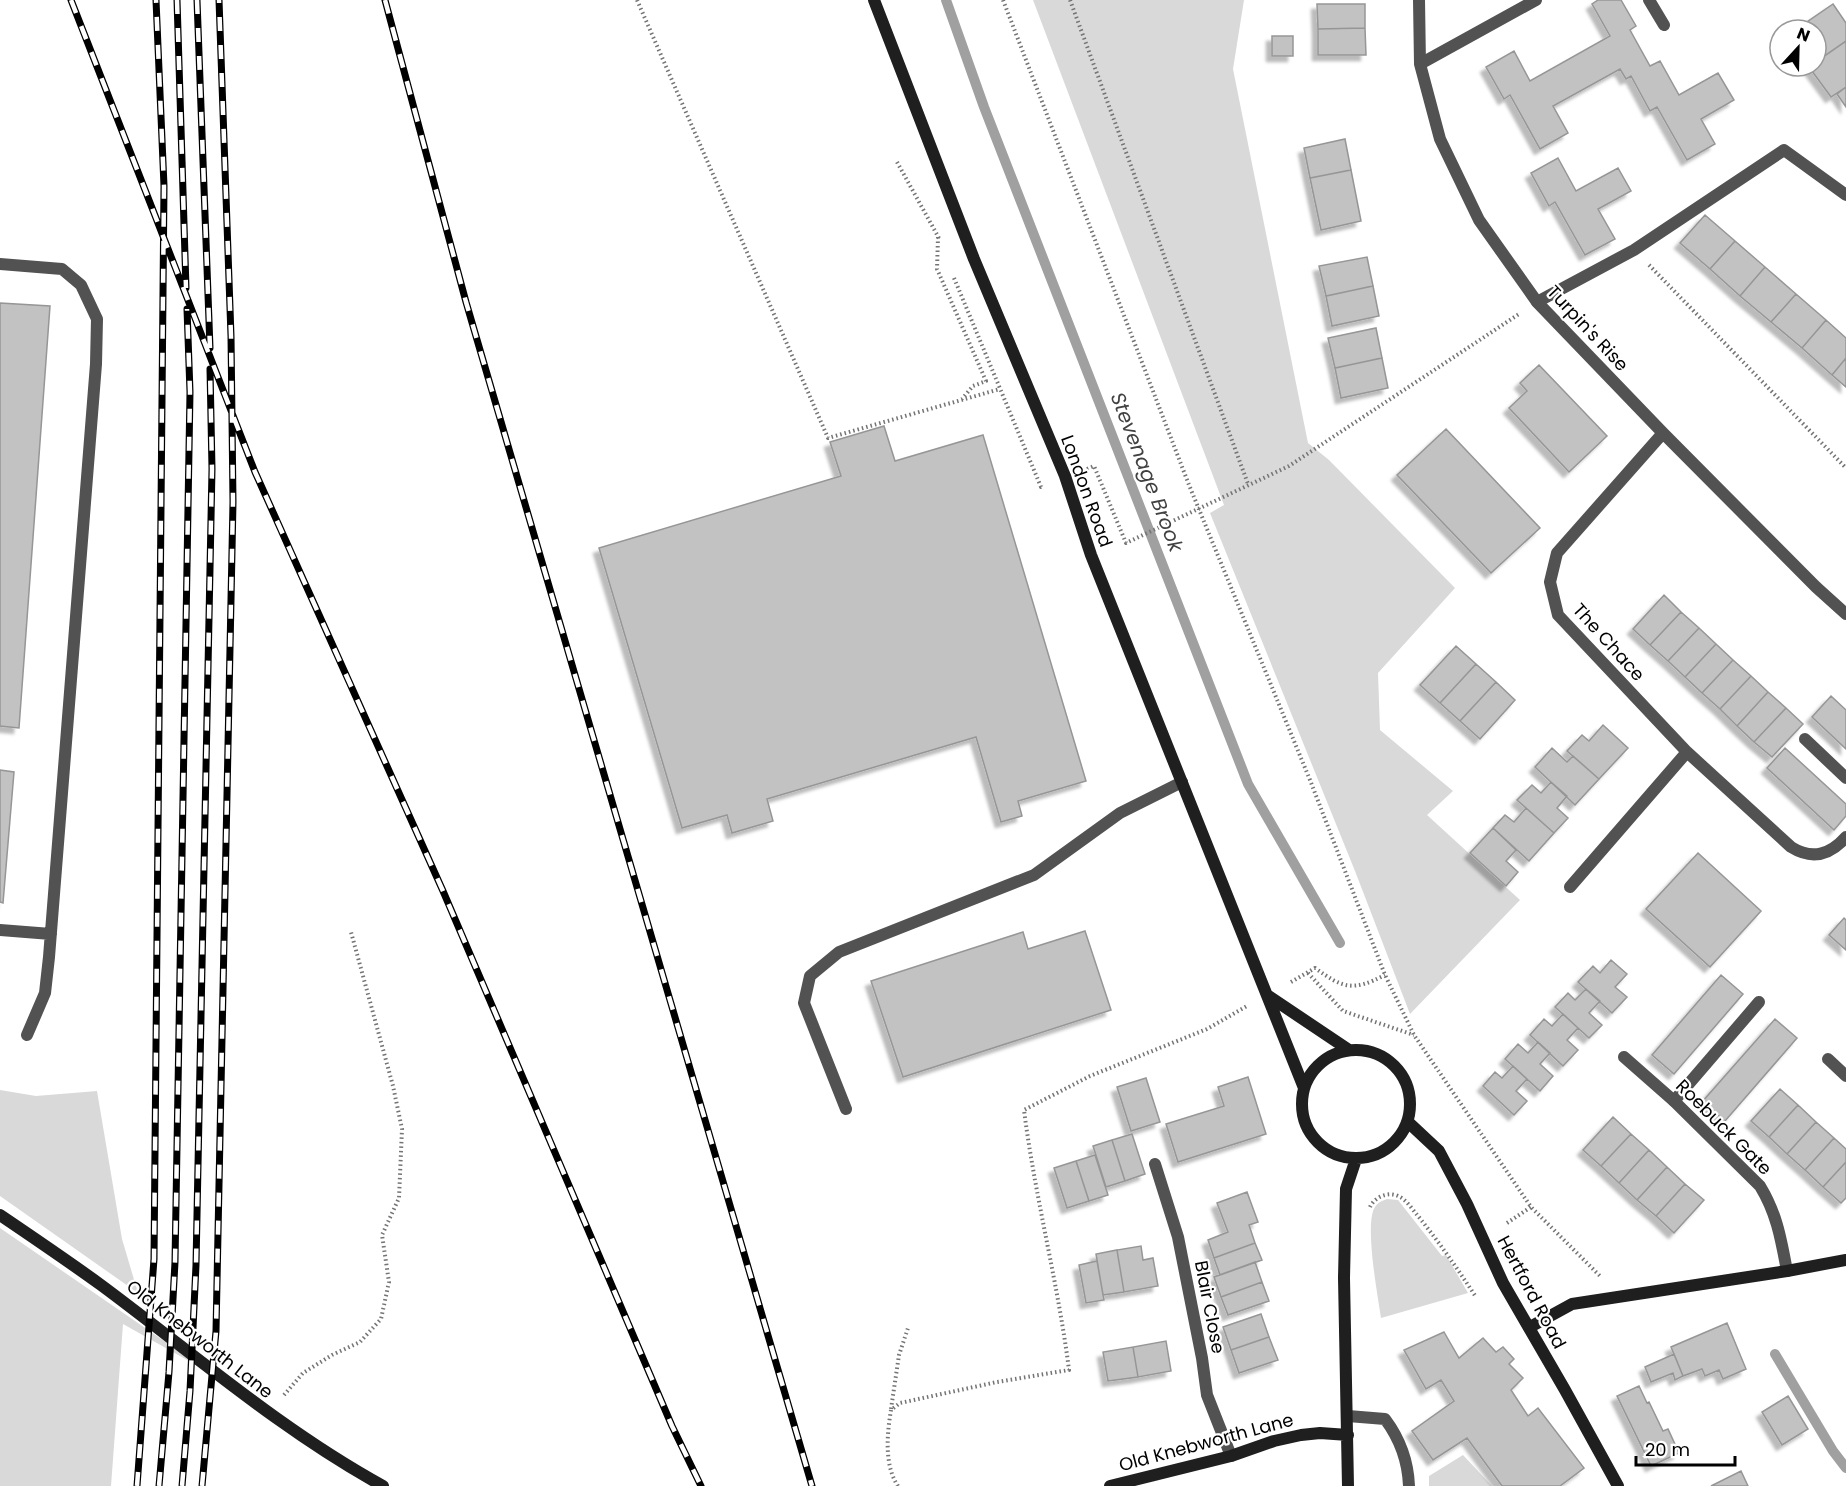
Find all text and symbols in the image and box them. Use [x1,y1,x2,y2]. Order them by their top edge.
north arrow [1768,18,1828,78]
text: N [1794,22,1813,47]
street label: Turpin's Rise [1542,280,1634,376]
water label: Stevenage Brook [1104,388,1191,557]
street label: London Road [1055,431,1119,551]
street label: The Chace [1567,598,1651,686]
street label: Roebuck Gate [1671,1074,1777,1180]
street label: Hertford Road [1492,1231,1572,1353]
street label: Blair Close [1189,1258,1231,1356]
street label: Old Knebworth Lane [122,1274,278,1404]
street label: Old Knebworth Lane [1116,1407,1296,1477]
scale bar [1636,1429,1735,1467]
text: 20 m [1645,1437,1690,1462]

